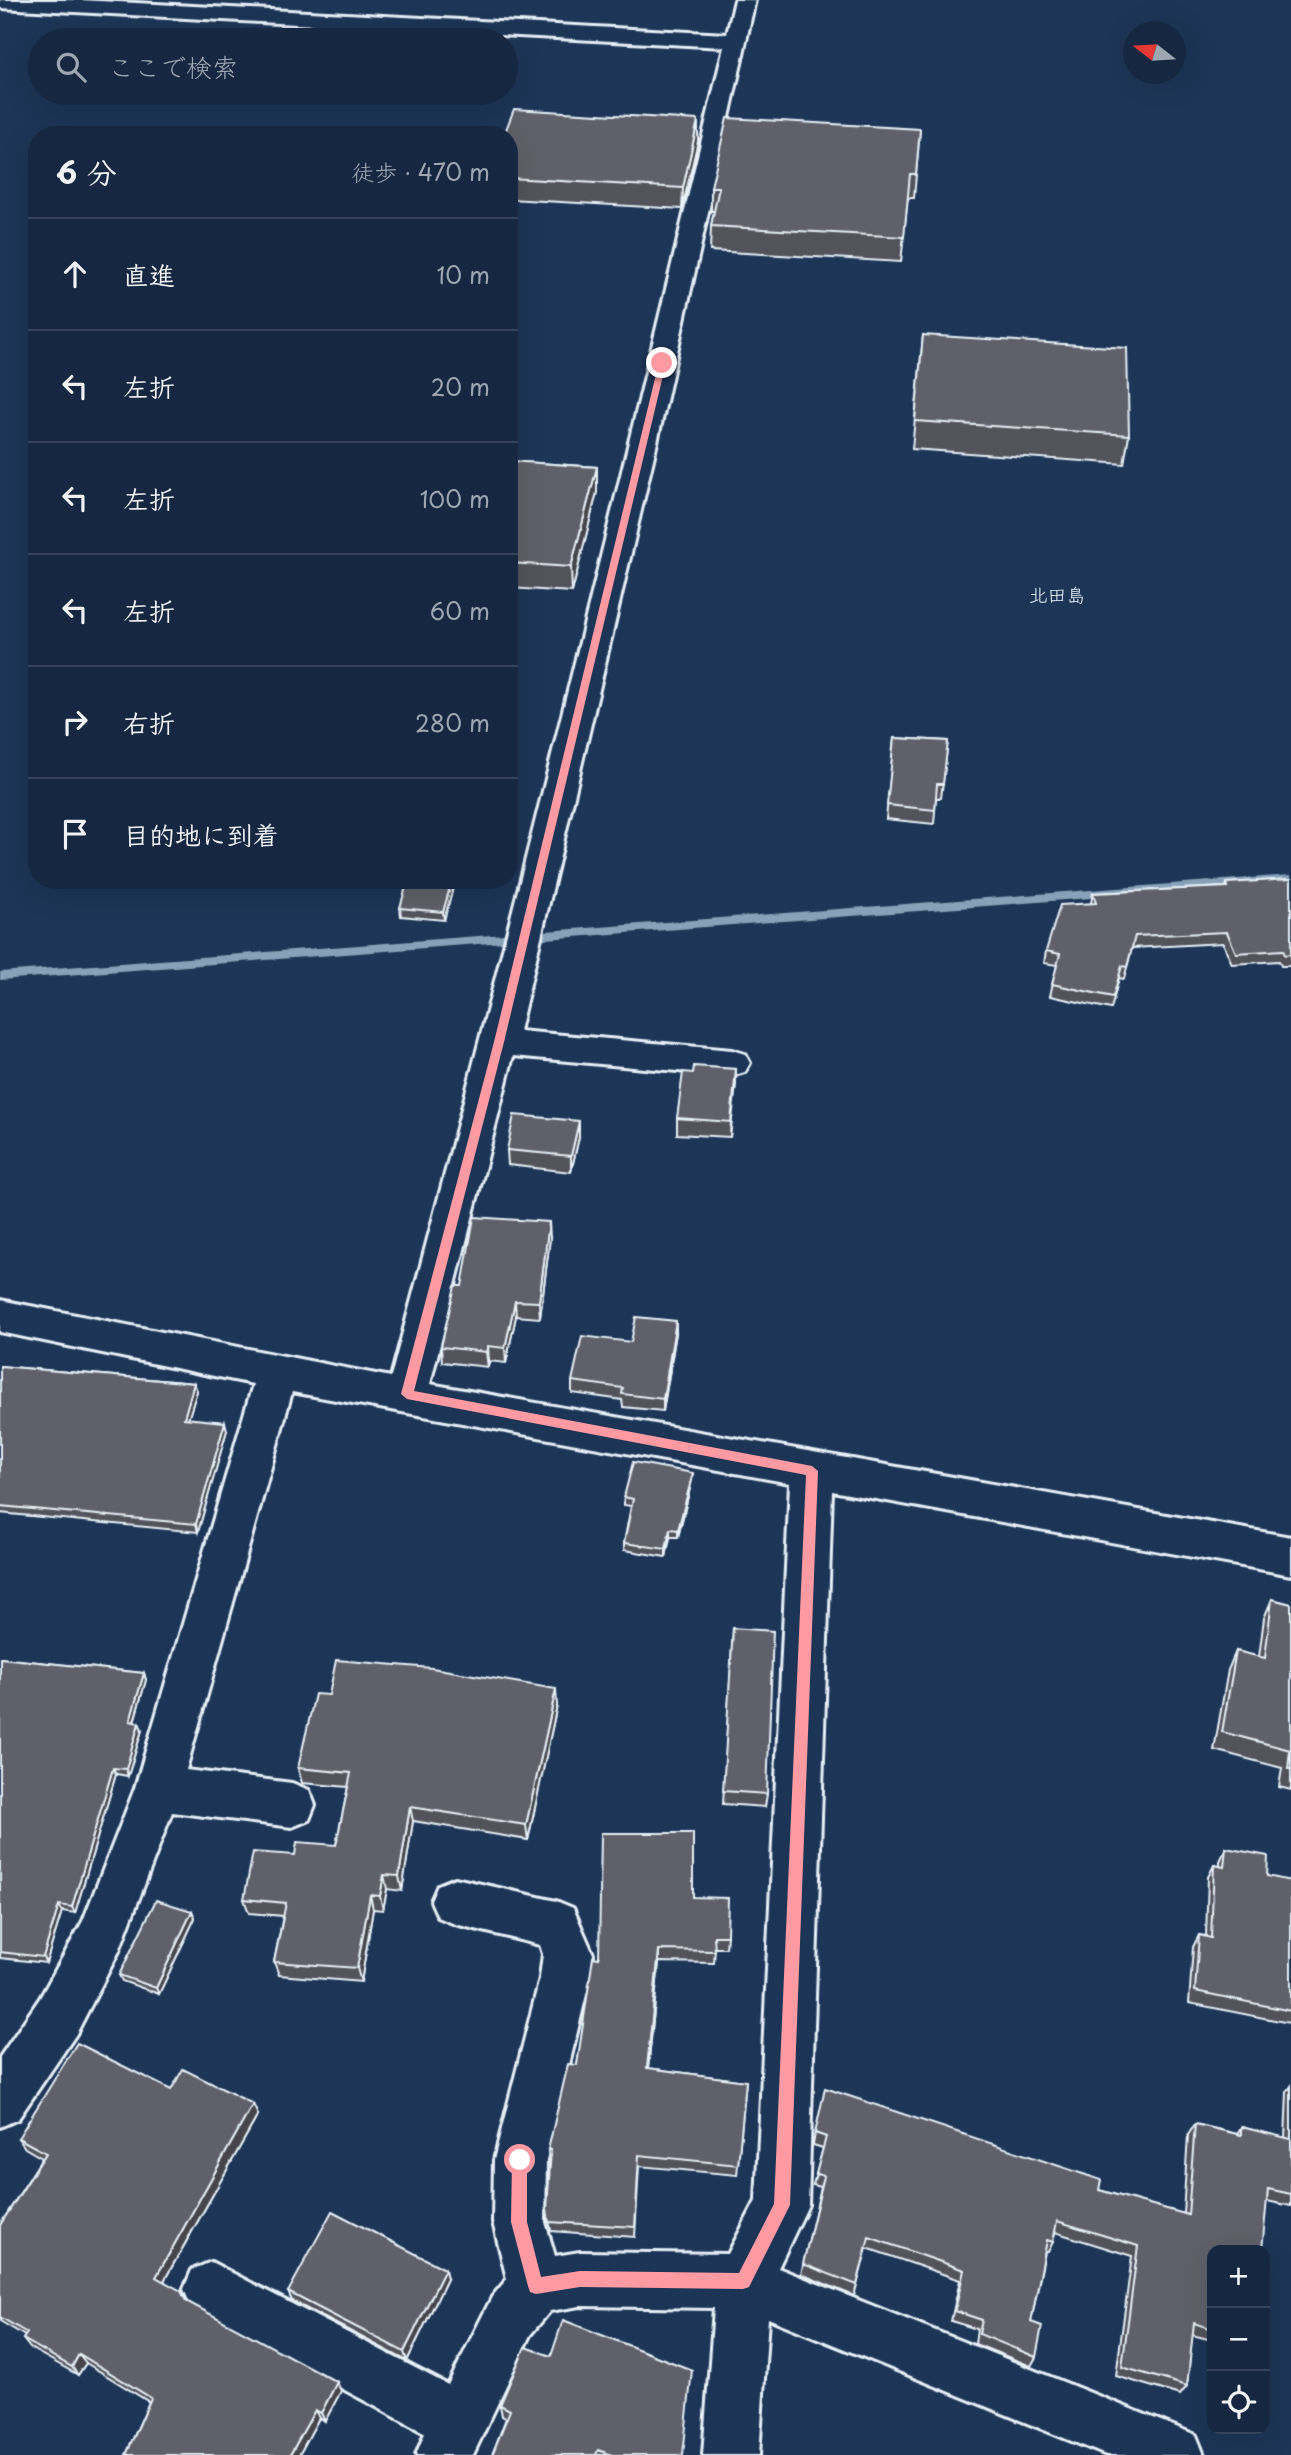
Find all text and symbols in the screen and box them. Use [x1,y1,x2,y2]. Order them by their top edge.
north arrow [1123,21,1186,84]
search box [28,28,518,105]
text: ここで検索 [108,47,238,86]
icon: search [52,48,90,86]
text: 6 分 [56,149,117,194]
text: 徒歩 · 470 m [351,154,490,189]
icon: ahead [56,255,94,293]
text: 直進 [123,255,175,294]
text: 10 m [436,257,490,292]
route end [646,347,677,378]
icon: left [56,367,94,405]
text: 左折 [123,367,175,406]
text: 20 m [431,369,490,404]
icon: left [56,479,94,517]
text: 左折 [123,479,175,518]
text: 100 m [420,481,490,516]
district label: 北田島 [1028,580,1086,608]
icon: left [56,591,94,629]
text: 左折 [123,591,175,630]
text: 60 m [430,593,490,628]
icon: right [56,703,94,741]
text: 右折 [123,703,175,742]
text: 280 m [415,705,490,740]
icon: arrive [56,815,94,853]
text: 目的地に到着 [123,815,279,854]
route start [504,2144,535,2175]
map controls [1207,2245,1270,2434]
button: + [1207,2245,1270,2308]
button: − [1207,2308,1270,2371]
button: locate [1207,2371,1270,2434]

